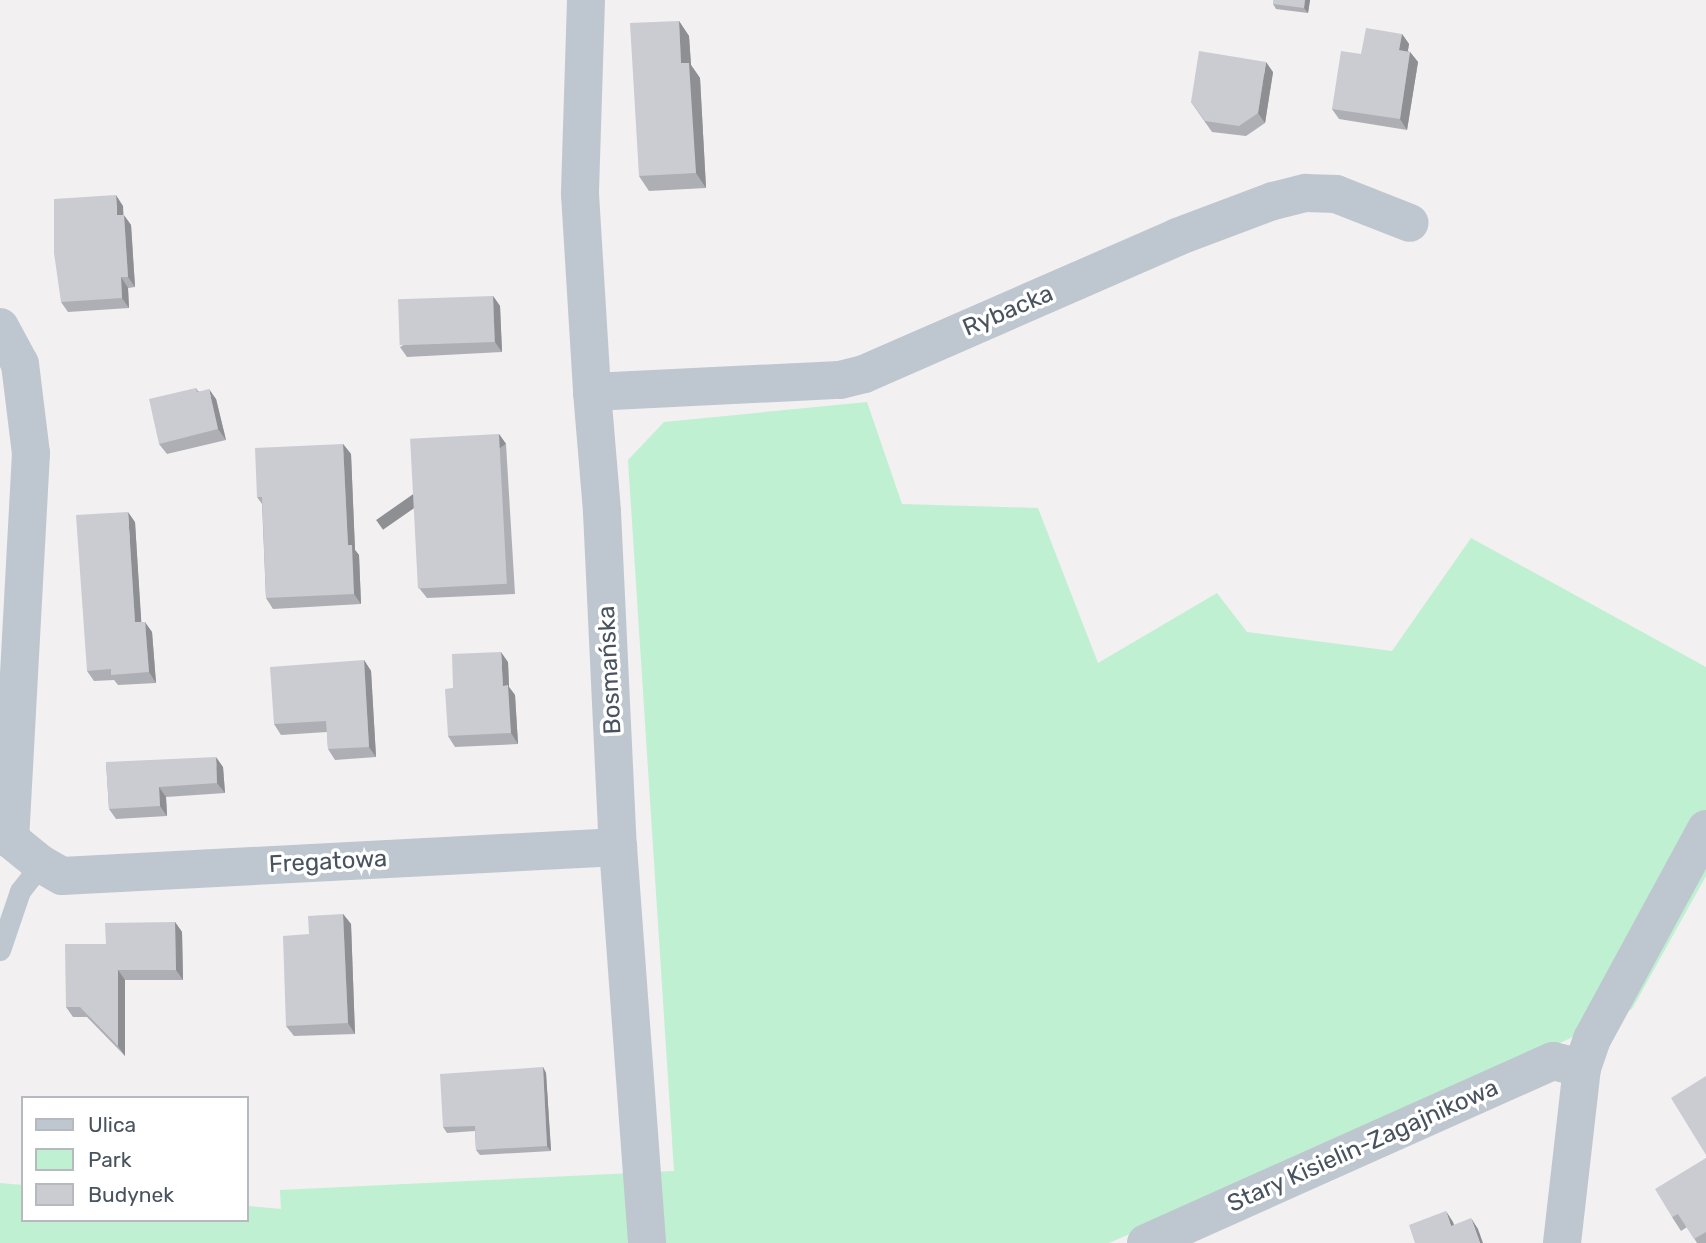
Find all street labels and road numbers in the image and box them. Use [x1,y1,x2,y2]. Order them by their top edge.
street label: Rybacka [959,279,1057,343]
street label: Bosmańska [592,605,628,735]
street label: Fregatowa [268,845,388,879]
street label: Stary Kisielin-Zagajnikowa [1223,1073,1503,1219]

